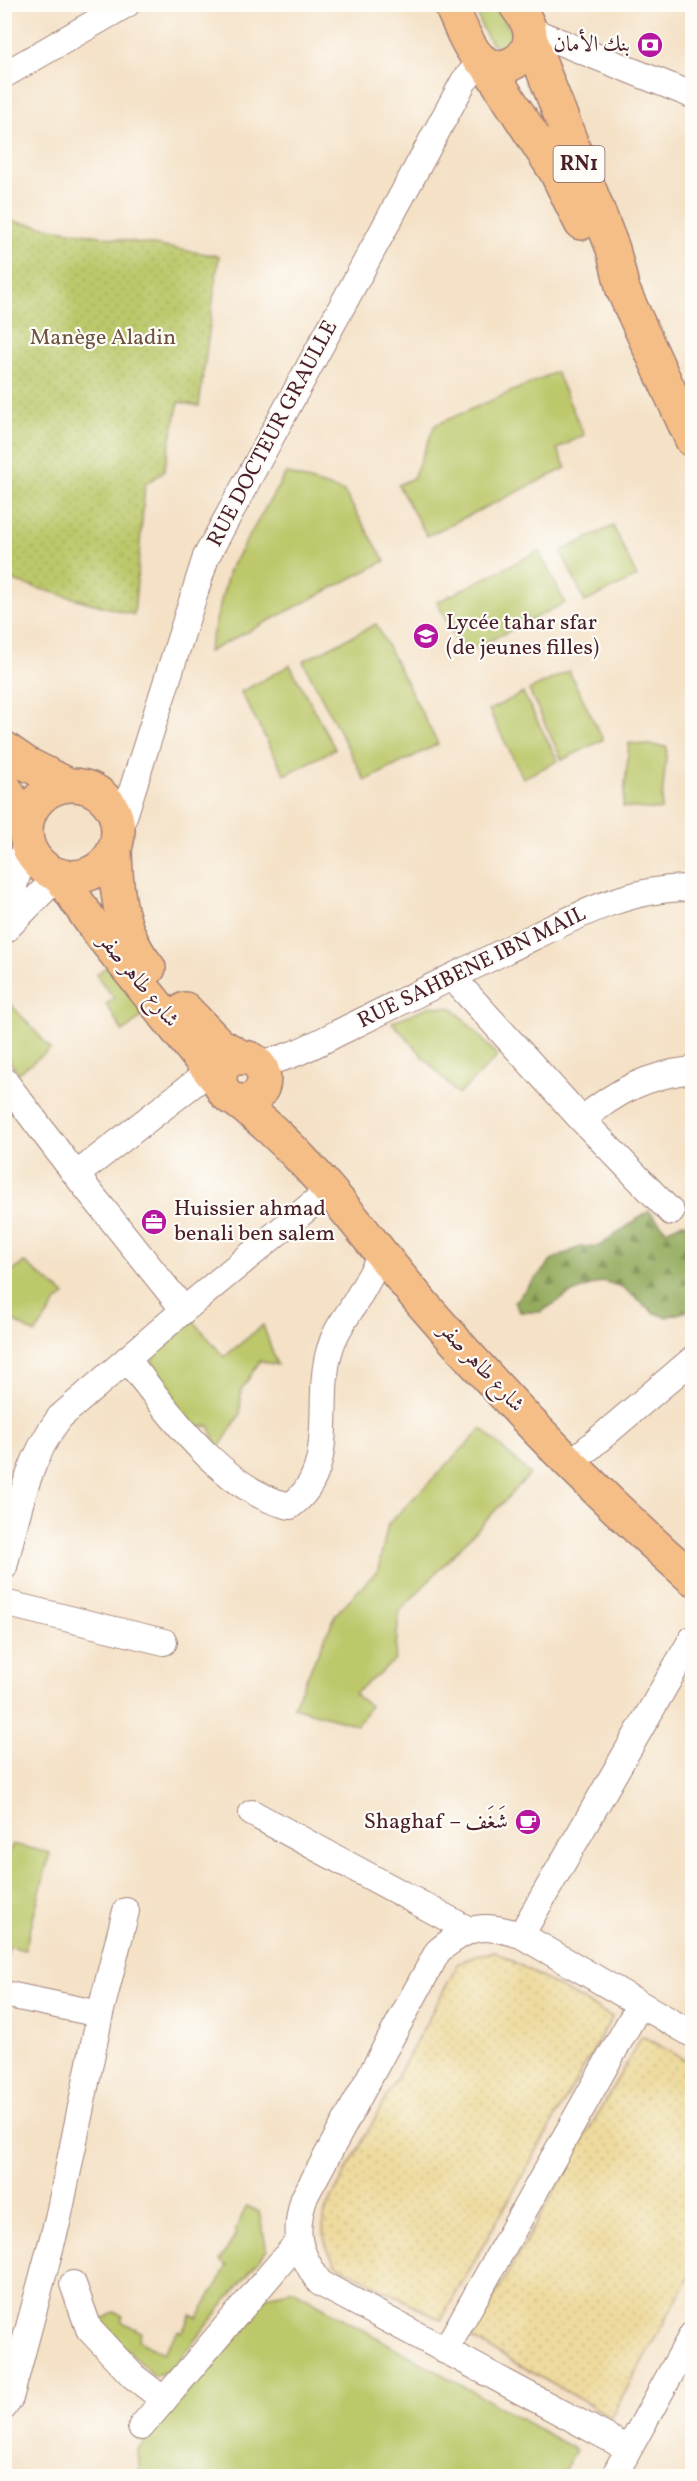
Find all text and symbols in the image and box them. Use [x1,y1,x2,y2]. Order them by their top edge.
place label: بنك الأمان [553,28,630,61]
bank icon: بنك الأمان [635,30,665,60]
road number: RN1 [554,146,604,182]
street label: RUE DOCTEUR GRAULLE [200,315,346,553]
park label: Manège Aladin [30,323,176,354]
place label: Lycée tahar sfar (de jeunes filles) [446,608,599,664]
school or university icon: Lycée tahar sfar (de jeunes filles) [411,621,441,651]
street label: RUE SAHBENE IBN MAIL [352,899,592,1037]
street label: شارع طاهر صفر [88,926,186,1035]
place label: Huissier ahmad benali ben salem [174,1194,335,1250]
office icon: Huissier ahmad benali ben salem [139,1207,169,1237]
street label: شارع طاهر صفر [429,1315,531,1421]
place label: Shaghaf – شَغَف [364,1805,508,1838]
cafe icon: Shaghaf – شَغَف [513,1807,543,1837]

